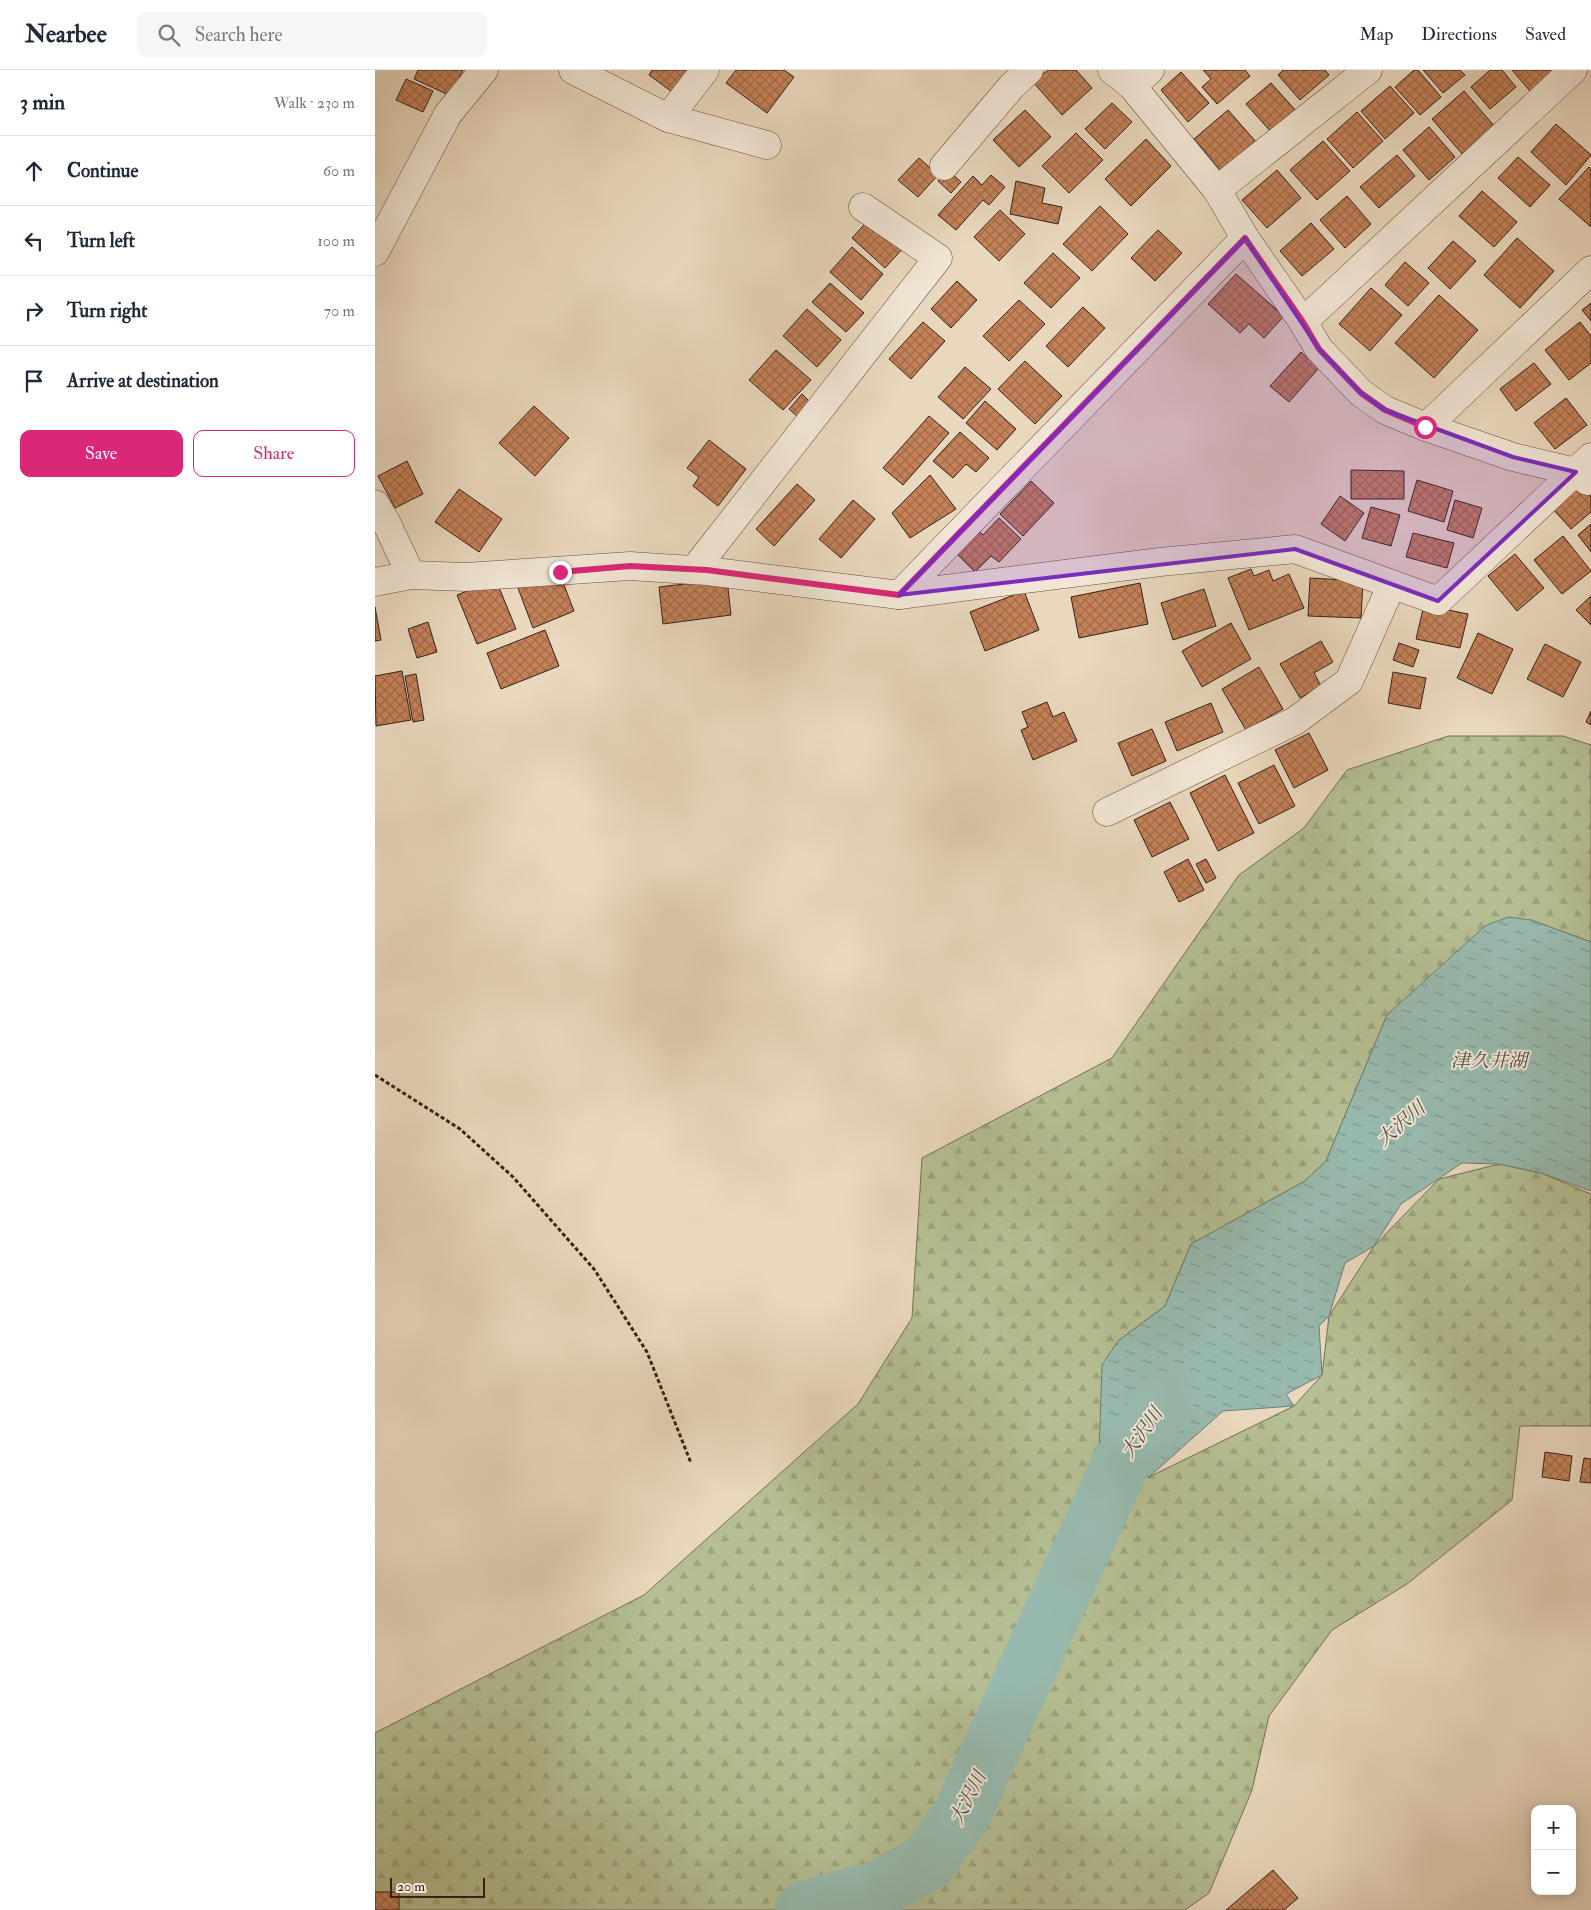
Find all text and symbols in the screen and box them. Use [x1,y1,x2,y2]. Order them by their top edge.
search box [137,12,487,57]
text: Nearbee [25,19,107,50]
icon: search [155,21,183,49]
text: Search here [195,23,282,47]
text: Map [1360,23,1393,46]
text: Directions [1421,23,1497,46]
text: Saved [1525,23,1566,46]
text: 3 min [20,89,65,116]
text: Walk · 230 m [274,93,355,113]
icon: ahead [20,157,48,185]
text: Continue [67,159,138,183]
text: 60 m [323,161,355,181]
icon: left [20,227,48,255]
text: Turn left [67,229,135,253]
text: 100 m [317,231,355,251]
icon: right [20,297,48,325]
text: Turn right [67,299,147,323]
text: 70 m [324,301,355,321]
icon: arrive [20,367,48,395]
text: Arrive at destination [67,369,219,393]
route start [1414,416,1437,439]
button: Save [20,430,183,477]
button: Share [193,430,355,477]
route end [549,561,572,584]
water label: 津久井湖 [1451,1049,1530,1073]
water label: 大沢川 [1372,1095,1432,1152]
water label: 大沢川 [1116,1401,1169,1463]
water label: 大沢川 [944,1765,993,1829]
map controls [1531,1805,1576,1895]
button: + [1531,1805,1576,1850]
button: − [1531,1850,1576,1895]
scale bar [390,1875,485,1898]
text: 20 m [397,1878,425,1895]

